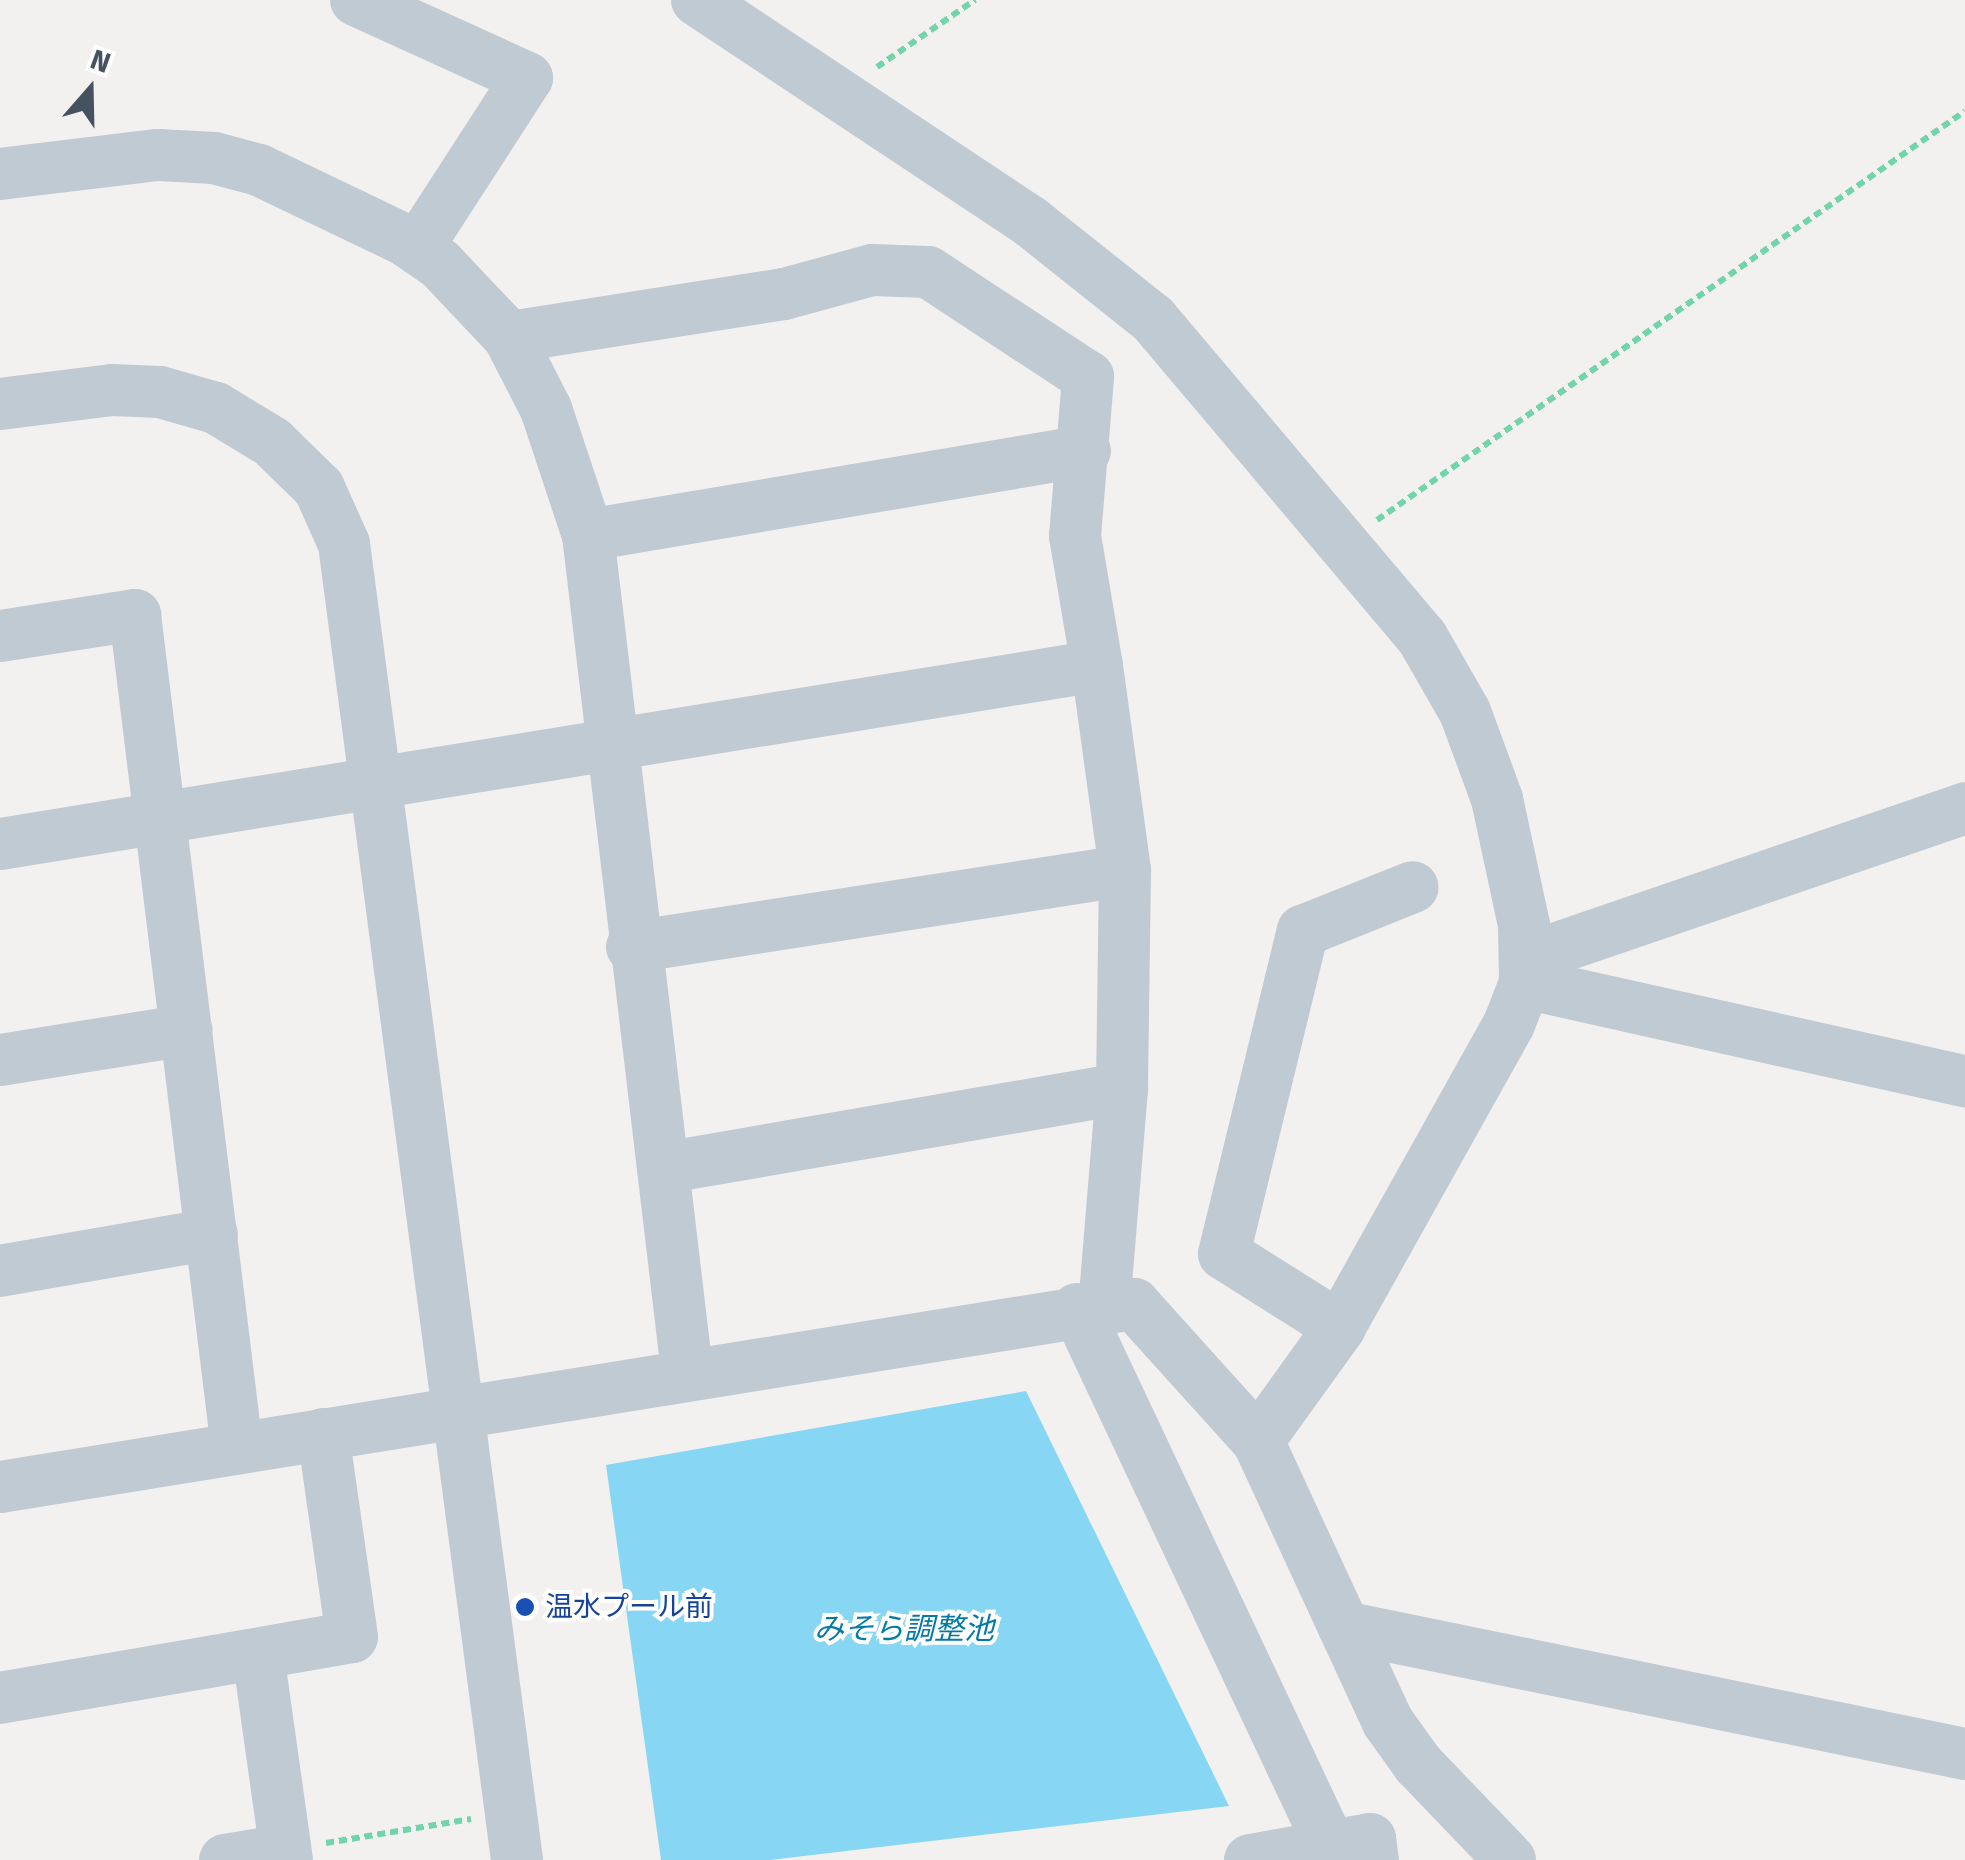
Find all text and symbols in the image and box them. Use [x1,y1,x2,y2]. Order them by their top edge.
north arrow [40,40,140,140]
text: N [86,43,115,80]
place label: 温水プール前 [545,1590,713,1624]
marker: 温水プール前 [514,1596,536,1618]
water label: みそら調整池 [814,1611,994,1647]

